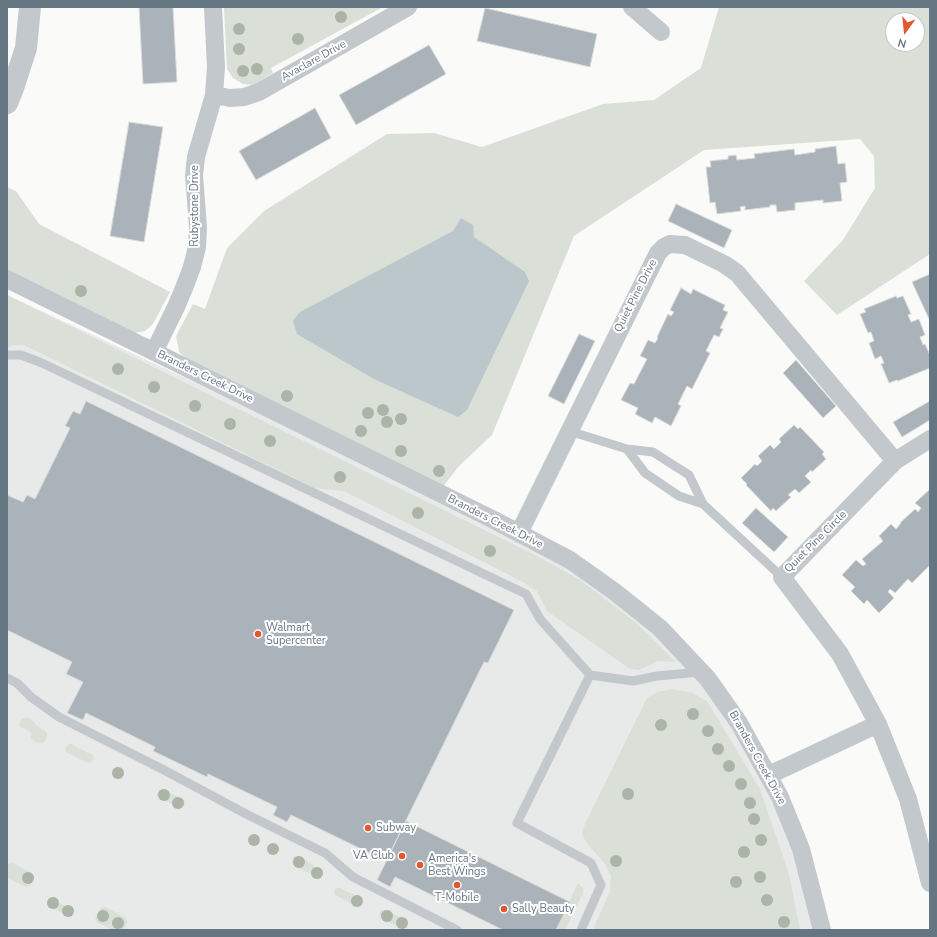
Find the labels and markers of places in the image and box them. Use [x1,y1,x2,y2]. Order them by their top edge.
place label: Walmart Supercenter [266,621,326,647]
marker: Walmart Supercenter [253,629,263,639]
place label: Subway [376,821,416,835]
marker: Subway [363,823,373,833]
place label: VA Club [353,849,394,863]
marker: VA Club [397,851,407,861]
place label: America's Best Wings [428,852,486,878]
marker: America's Best Wings [415,860,425,870]
marker: T-Mobile [452,880,462,890]
place label: T-Mobile [435,891,479,905]
place label: Sally Beauty [512,902,574,916]
marker: Sally Beauty [499,904,509,914]

